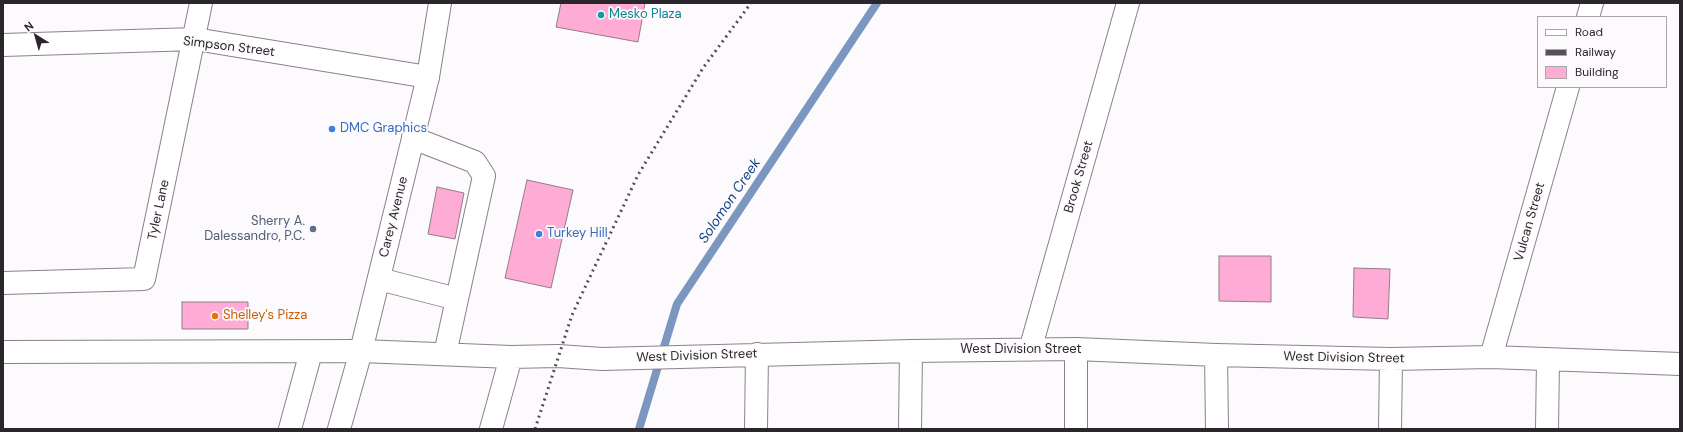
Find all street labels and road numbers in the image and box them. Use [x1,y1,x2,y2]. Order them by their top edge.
street label: Simpson Street [182,34,276,60]
street label: Brook Street [1061,139,1097,215]
street label: Carey Avenue [376,175,412,259]
street label: Tyler Lane [145,178,173,242]
street label: Vulcan Street [1511,181,1549,263]
street label: West Division Street [960,342,1082,358]
street label: West Division Street [636,346,758,366]
street label: West Division Street [1283,349,1405,367]

